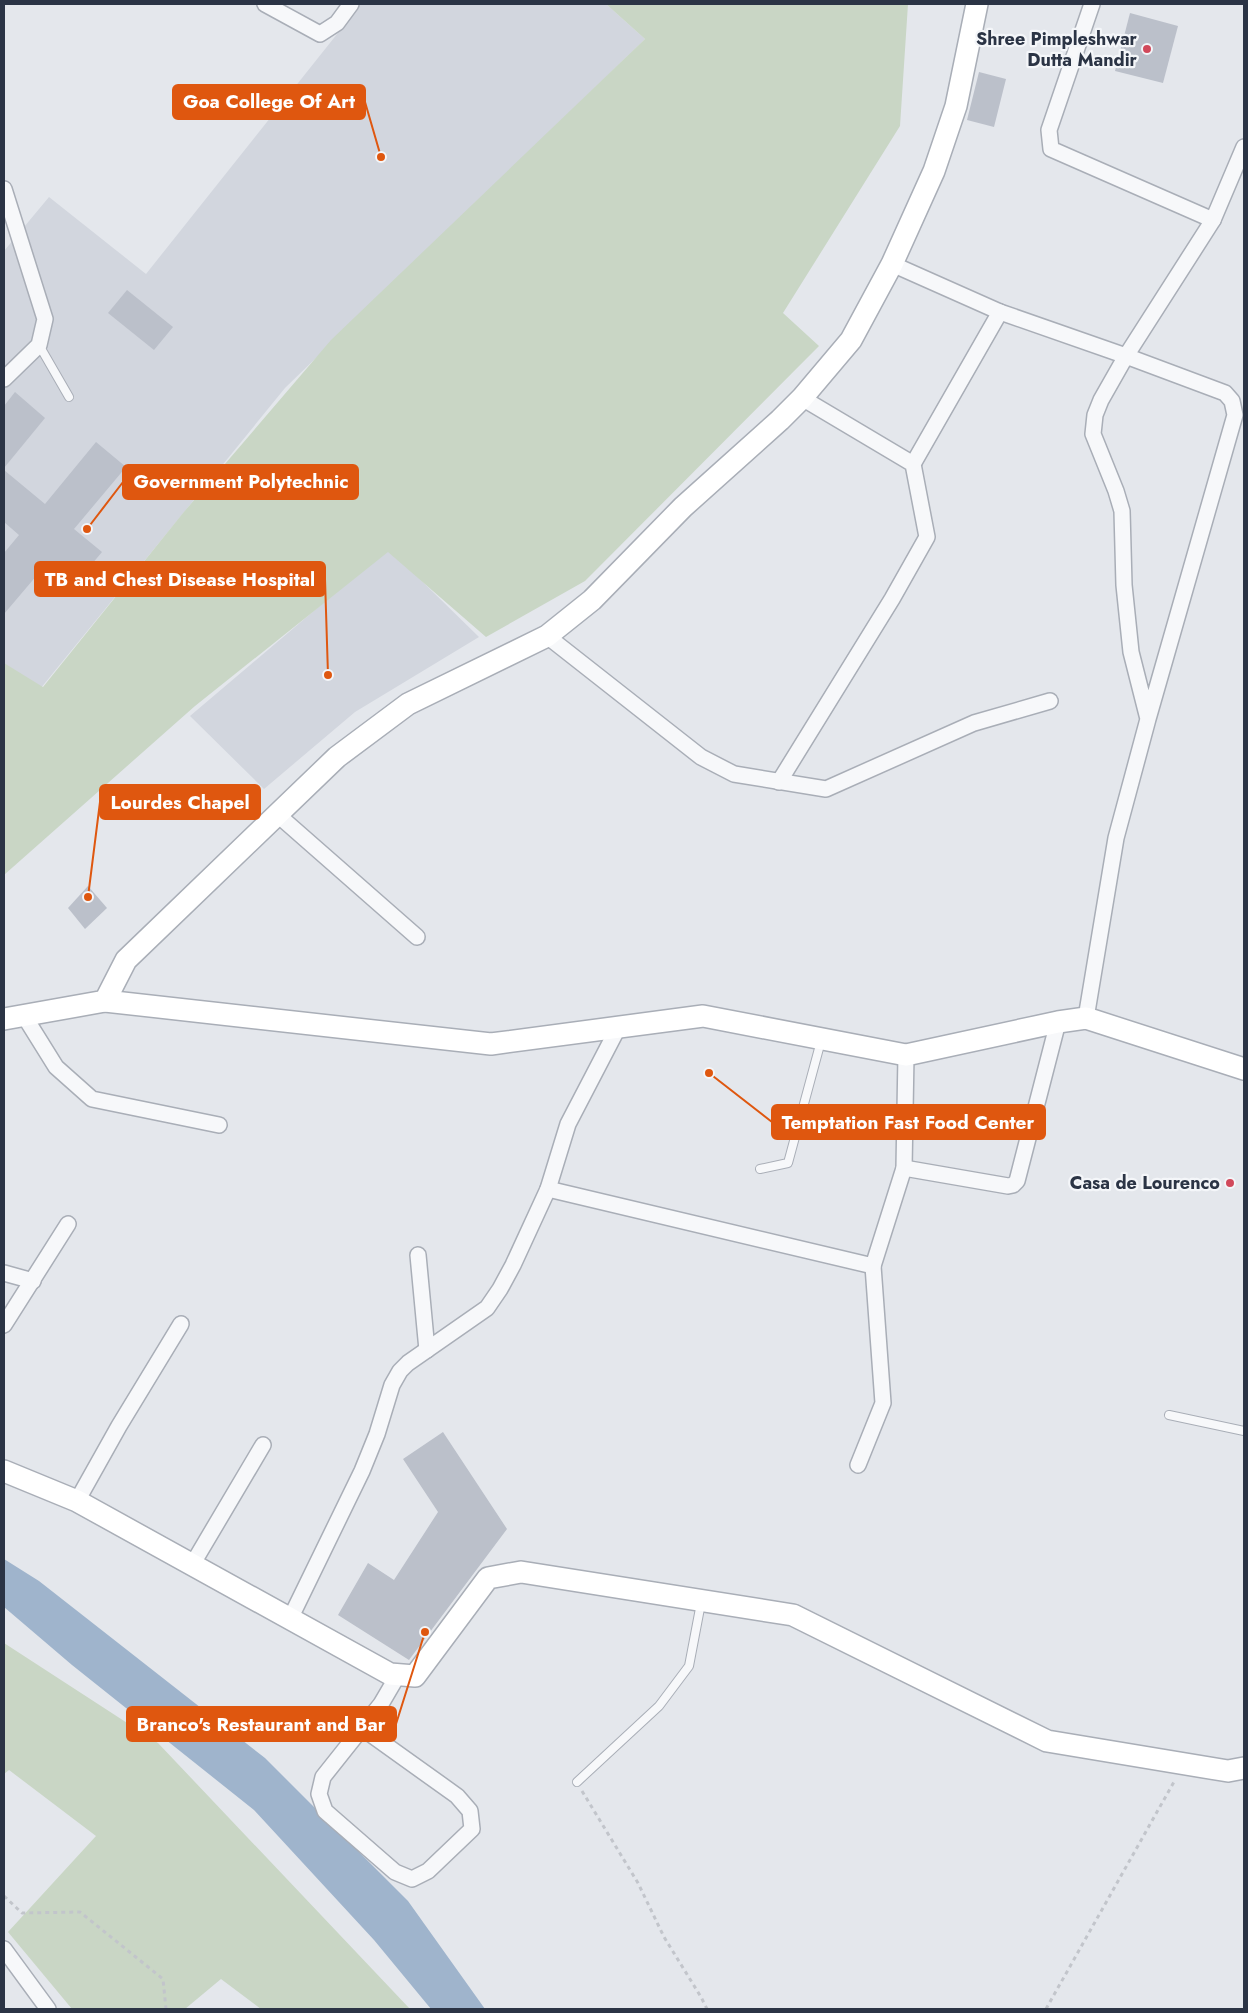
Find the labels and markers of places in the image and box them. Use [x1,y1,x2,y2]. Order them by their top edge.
place label: Shree Pimpleshwar Dutta Mandir [976,26,1138,73]
marker: Shree Pimpleshwar Dutta Mandir [1141,43,1153,55]
callout: Goa College Of Art [173,85,365,119]
callout: Government Polytechnic [123,465,358,499]
callout: TB and Chest Disease Hospital [35,562,325,596]
callout: Lourdes Chapel [100,785,260,819]
callout: Temptation Fast Food Center [772,1105,1045,1139]
place label: Casa de Lourenco [1070,1170,1220,1196]
marker: Casa de Lourenco [1224,1177,1236,1189]
callout: Branco's Restaurant and Bar [127,1707,396,1741]

